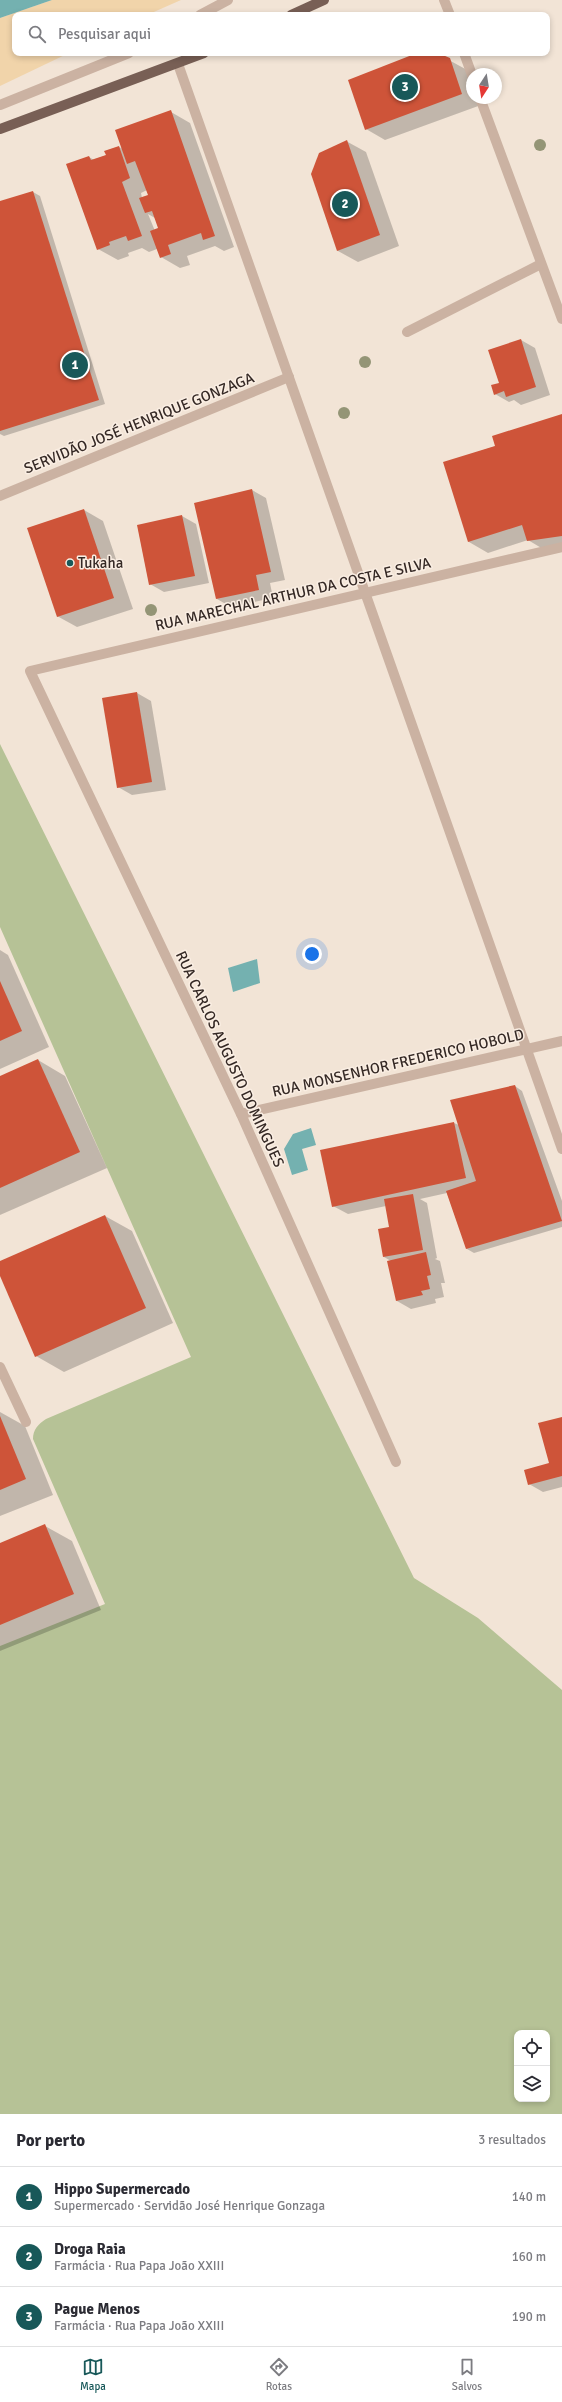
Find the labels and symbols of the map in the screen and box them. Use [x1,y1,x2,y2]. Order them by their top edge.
north arrow [466,68,502,104]
pin: 3 [392,72,418,102]
pin: 2 [332,189,358,219]
pin: 1 [62,350,88,380]
street label: SERVIDÃO JOSÉ HENRIQUE GONZAGA [21,368,257,478]
street label: RUA MARECHAL ARTHUR DA COSTA E SILVA [153,553,433,635]
place label: Tukaha [78,554,123,572]
marker: Tukaha [65,558,75,568]
your location [302,944,322,964]
street label: RUA CARLOS AUGUSTO DOMINGUES [172,948,288,1170]
street label: RUA MONSENHOR FREDERICO HOBOLD [270,1025,526,1101]

